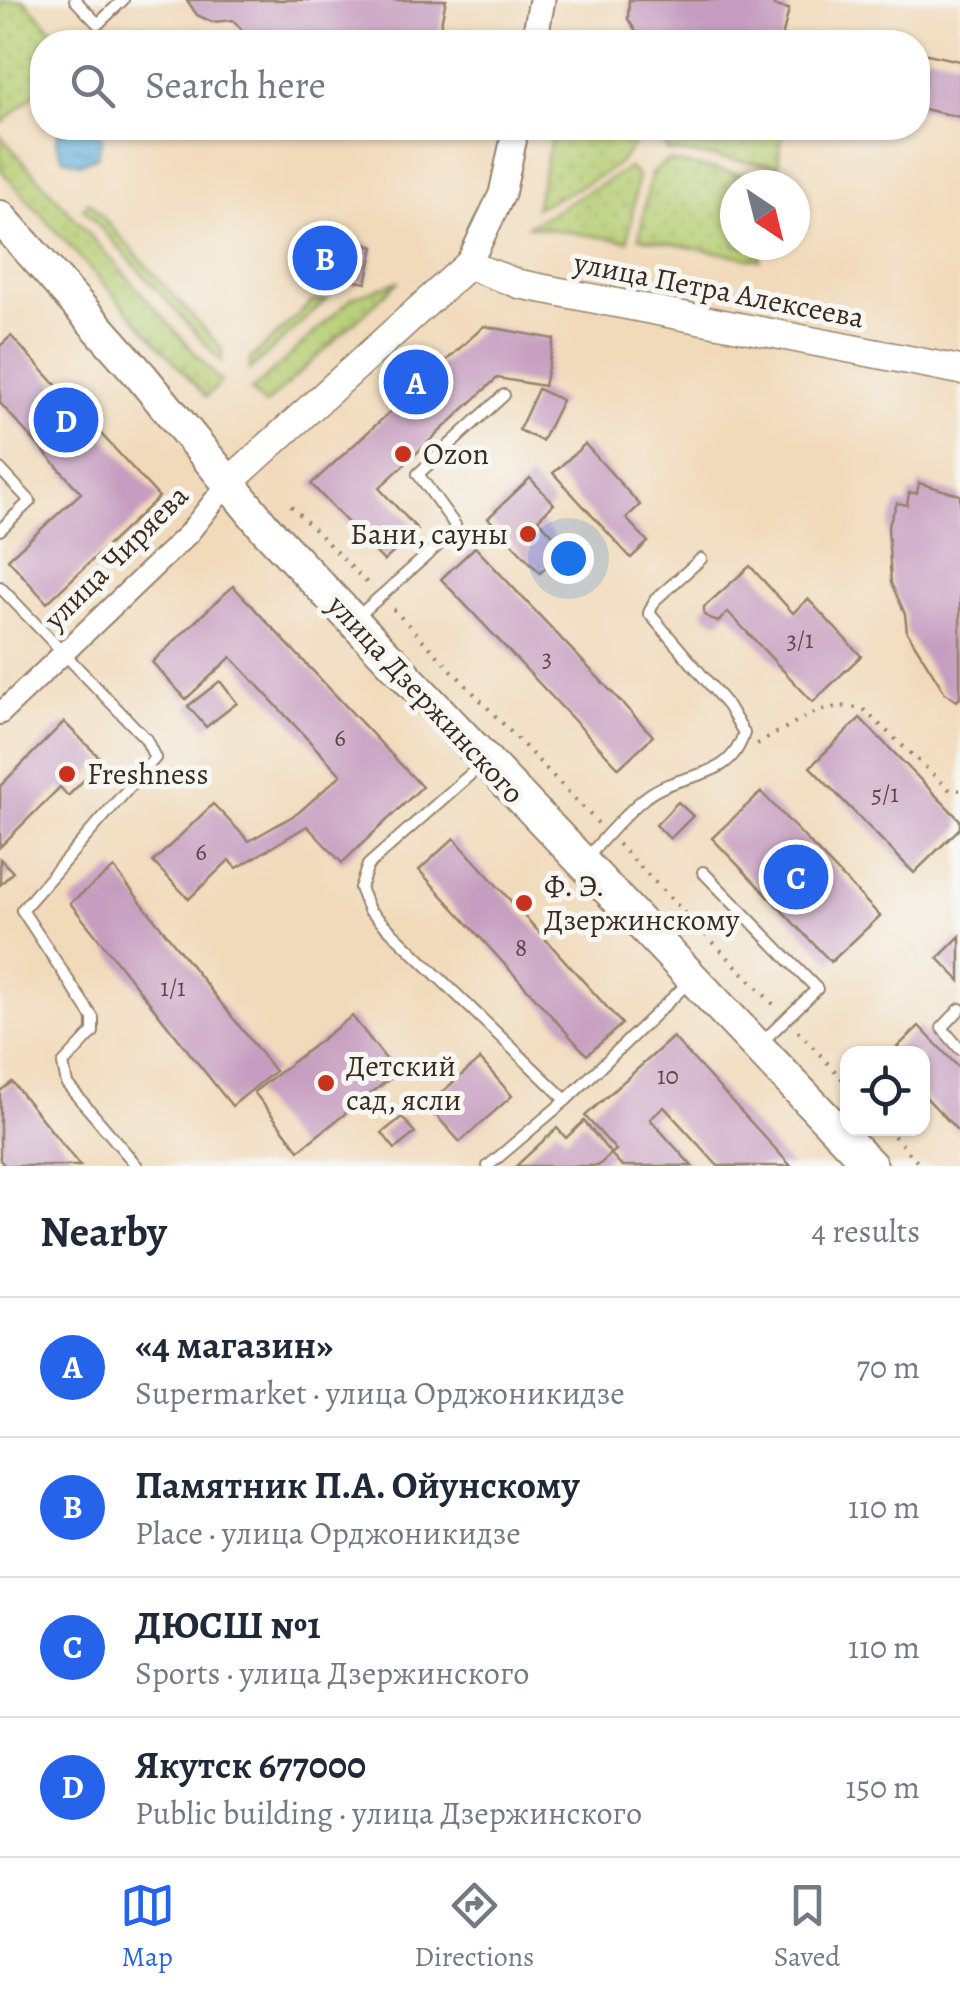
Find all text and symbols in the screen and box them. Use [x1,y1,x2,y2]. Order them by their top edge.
search box [30,30,930,140]
icon: search [65,58,120,113]
text: Search here [145,59,326,111]
north arrow [720,170,810,260]
pin: B [292,220,358,296]
street label: улица Петра Алексеева [569,242,868,338]
pin: A [384,344,448,420]
pin: D [34,382,98,458]
place label: Ozon [423,434,489,474]
marker: Ozon [392,443,414,465]
street label: улица Чиряева [34,476,197,639]
place label: Бани, сауны [350,514,508,554]
marker: Бани, сауны [517,523,539,545]
your location [543,533,594,584]
street label: улица Дзержинского [318,585,533,812]
house number: 3/1 [786,623,814,657]
house number: 3 [542,641,552,675]
house number: 6 [334,721,346,755]
place label: Freshness [87,754,208,794]
marker: Freshness [56,763,78,785]
house number: 5/1 [871,777,899,811]
house number: 6 [195,835,207,869]
pin: C [764,840,828,914]
place label: Ф. Э. Дзержинскому [544,866,740,940]
marker: Ф. Э. Дзержинскому [513,892,535,914]
house number: 8 [515,931,527,965]
house number: 1/1 [160,971,186,1005]
place label: Детский сад, ясли [346,1046,461,1120]
map controls [840,1046,930,1136]
button: locate [840,1046,930,1136]
house number: 10 [657,1059,679,1093]
marker: Детский сад, ясли [315,1072,337,1094]
text: Nearby [40,1203,167,1260]
text: 4 results [811,1209,920,1253]
text: «4 магазин» [135,1319,333,1371]
text: A [62,1345,83,1389]
text: 70 m [857,1345,920,1389]
text: Supermarket · улица Орджоникидзе [135,1371,625,1415]
text: Памятник П.А. Ойунскому [135,1459,580,1511]
text: B [62,1485,83,1529]
text: 110 m [848,1485,920,1529]
text: Place · улица Орджоникидзе [135,1511,521,1555]
text: ДЮСШ №1 [135,1599,321,1651]
text: C [63,1625,82,1669]
text: 110 m [848,1625,920,1669]
text: Sports · улица Дзержинского [135,1651,529,1695]
text: Якутск 677000 [135,1739,366,1791]
text: D [61,1765,84,1809]
text: 150 m [845,1765,920,1809]
text: Public building · улица Дзержинского [135,1791,642,1835]
tab: Map [120,1878,175,1976]
tab: Directions [414,1878,534,1976]
tab: Saved [774,1878,840,1976]

